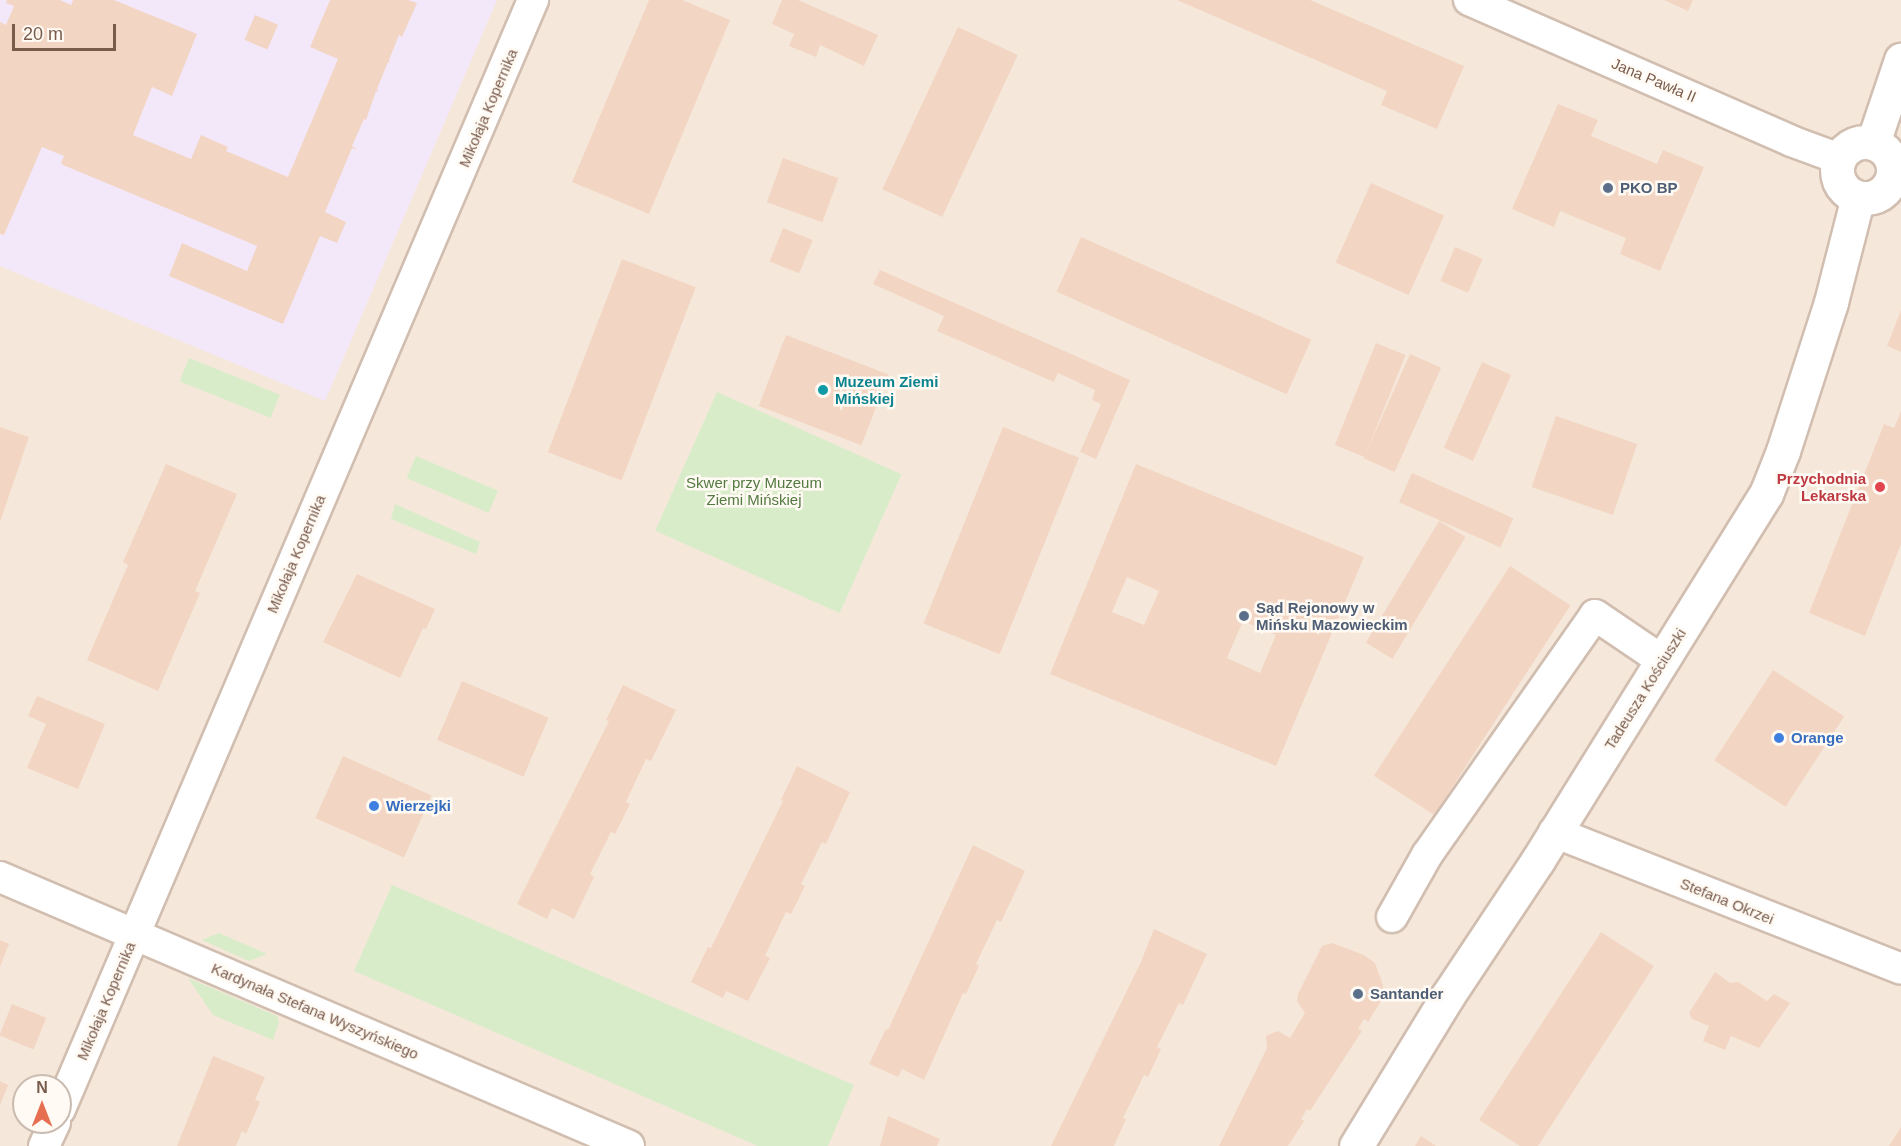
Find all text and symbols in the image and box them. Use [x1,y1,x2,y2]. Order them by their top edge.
scale bar [15,12,118,50]
text: 20 m [23,24,63,44]
street label: Mikołaja Kopernika [455,46,521,170]
street label: Jana Pawła II [1609,54,1699,106]
place label: PKO BP [1620,179,1678,197]
marker: PKO BP [1601,181,1615,195]
place label: Muzeum Ziemi Mińskiej [835,372,938,407]
marker: Muzeum Ziemi Mińskiej [816,383,830,397]
place label: Przychodnia Lekarska [1777,469,1866,504]
park label: Skwer przy Muzeum Ziemi Mińskiej [686,473,822,508]
marker: Przychodnia Lekarska [1871,478,1889,496]
street label: Mikołaja Kopernika [263,492,329,616]
place label: Sąd Rejonowy w Mińsku Mazowieckim [1256,598,1408,633]
marker: Sąd Rejonowy w Mińsku Mazowieckim [1237,609,1251,623]
street label: Tadeusza Kościuszki [1600,625,1690,753]
place label: Orange [1791,729,1844,747]
marker: Orange [1772,731,1786,745]
place label: Wierzejki [386,797,451,815]
marker: Wierzejki [367,799,381,813]
street label: Stefana Okrzei [1678,874,1776,928]
street label: Mikołaja Kopernika [73,939,139,1063]
street label: Kardynała Stefana Wyszyńskiego [209,959,421,1063]
place label: Santander [1370,985,1443,1003]
marker: Santander [1351,987,1365,1001]
north arrow [12,1074,72,1134]
text: N [36,1079,48,1096]

